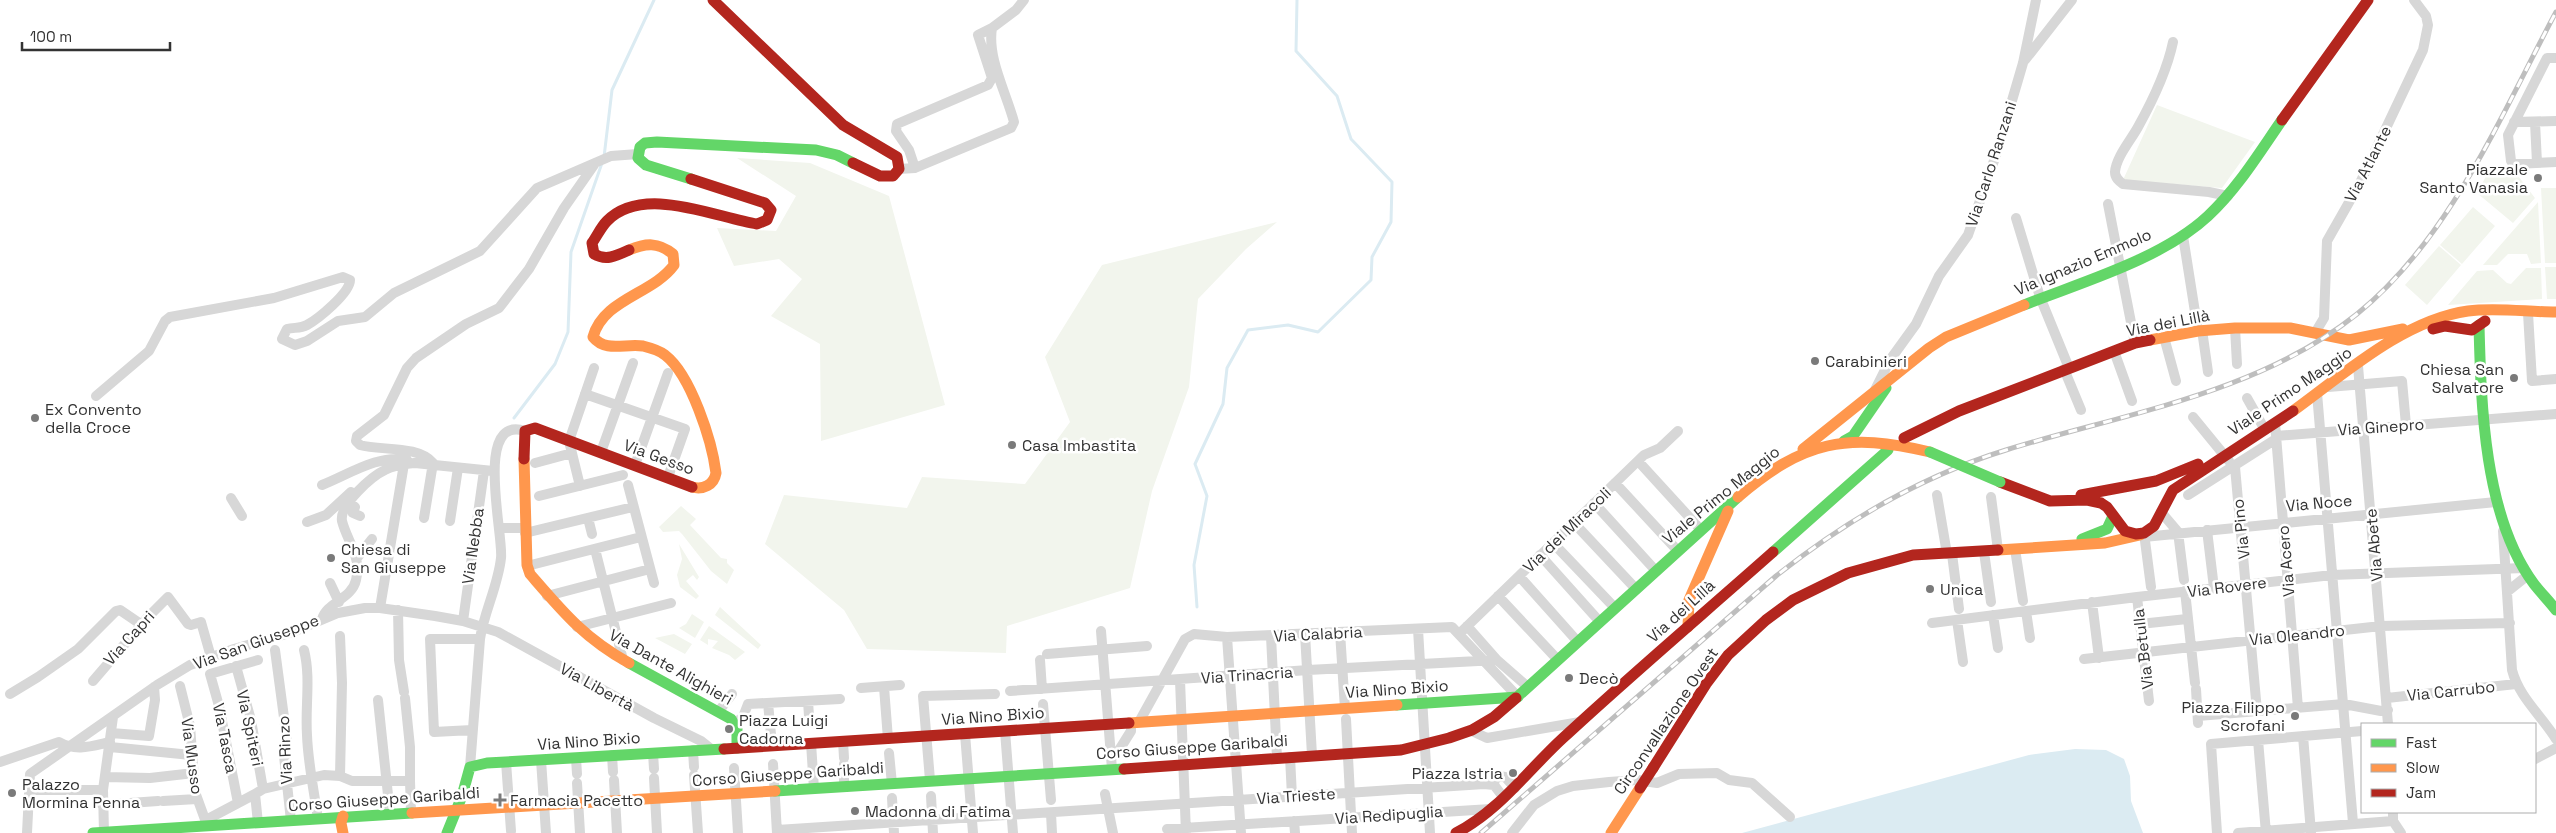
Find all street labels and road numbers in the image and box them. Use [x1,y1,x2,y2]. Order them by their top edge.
street label: Via Carlo Ranzani [1961,99,2021,229]
street label: Via Atlante [2340,122,2396,206]
street label: Via Ignazio Emmolo [2011,224,2155,300]
street label: Via dei Lillà [2124,305,2212,341]
street label: Viale Primo Maggio [2224,342,2356,440]
street label: Via Ginepro [2337,413,2425,441]
street label: Via Gesso [621,434,697,480]
street label: Viale Primo Maggio [1658,441,1784,549]
street label: Via dei Miracoli [1518,483,1616,577]
street label: Via Noce [2285,490,2353,516]
street label: Via Pino [2227,498,2255,560]
street label: Via Nebba [457,506,489,586]
street label: Via Abete [2360,508,2388,582]
street label: Via Acero [2272,524,2300,598]
street label: Via Rovere [2186,572,2268,602]
street label: Via dei Lillà [1643,575,1719,647]
street label: Via Capri [99,606,159,670]
street label: Via Betulla [2128,607,2158,691]
street label: Via San Giuseppe [190,610,322,674]
street label: Via Oleandro [2248,620,2346,650]
street label: Via Calabria [1273,621,1363,647]
street label: Via Dante Alighieri [605,624,737,710]
street label: Circonvallazione Ovest [1609,643,1723,799]
street label: Via Libertà [556,658,638,716]
street label: Via Trinacria [1200,661,1294,689]
street label: Via Nino Bixio [1345,675,1449,703]
street label: Via Carrubo [2406,676,2496,706]
street label: Via Spiteri [232,688,268,768]
street label: Via Tasca [208,701,242,775]
street label: Via Nino Bixio [941,702,1045,730]
street label: Via Rinzo [273,715,297,785]
street label: Via Musso [176,716,208,796]
street label: Via Nino Bixio [537,727,641,755]
street label: Corso Giuseppe Garibaldi [1095,730,1289,764]
street label: Corso Giuseppe Garibaldi [691,757,885,791]
street label: Corso Giuseppe Garibaldi [287,782,481,816]
street label: Via Trieste [1256,783,1336,809]
street label: Via Redipuglia [1334,801,1444,829]

